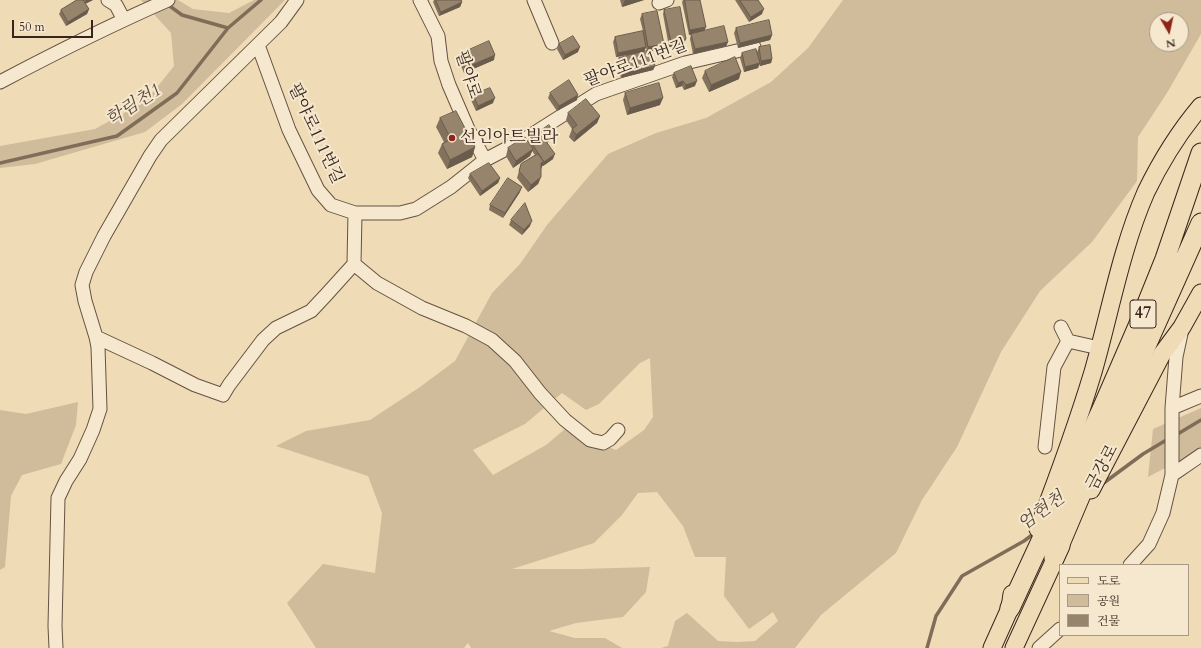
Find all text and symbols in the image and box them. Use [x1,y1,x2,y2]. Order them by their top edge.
scale bar [14,12,95,38]
north arrow [1149,12,1189,52]
text: 50 m [19,19,45,35]
text: N [1165,35,1177,52]
street label: 팔야로111번길 [582,36,690,92]
street label: 팔야로 [450,48,484,102]
water label: 학림천1 [102,80,166,132]
street label: 팔야로111번길 [283,81,347,187]
place label: 선인아트빌라 [460,128,559,148]
marker: 선인아트빌라 [447,133,457,143]
road number: 47 [1130,300,1156,328]
street label: 금강로 [1082,441,1124,495]
water label: 엄현천 [1015,488,1069,536]
legend [1059,564,1189,636]
text: 도로 [1097,573,1120,589]
text: 공원 [1097,593,1120,609]
text: 건물 [1097,613,1120,629]

